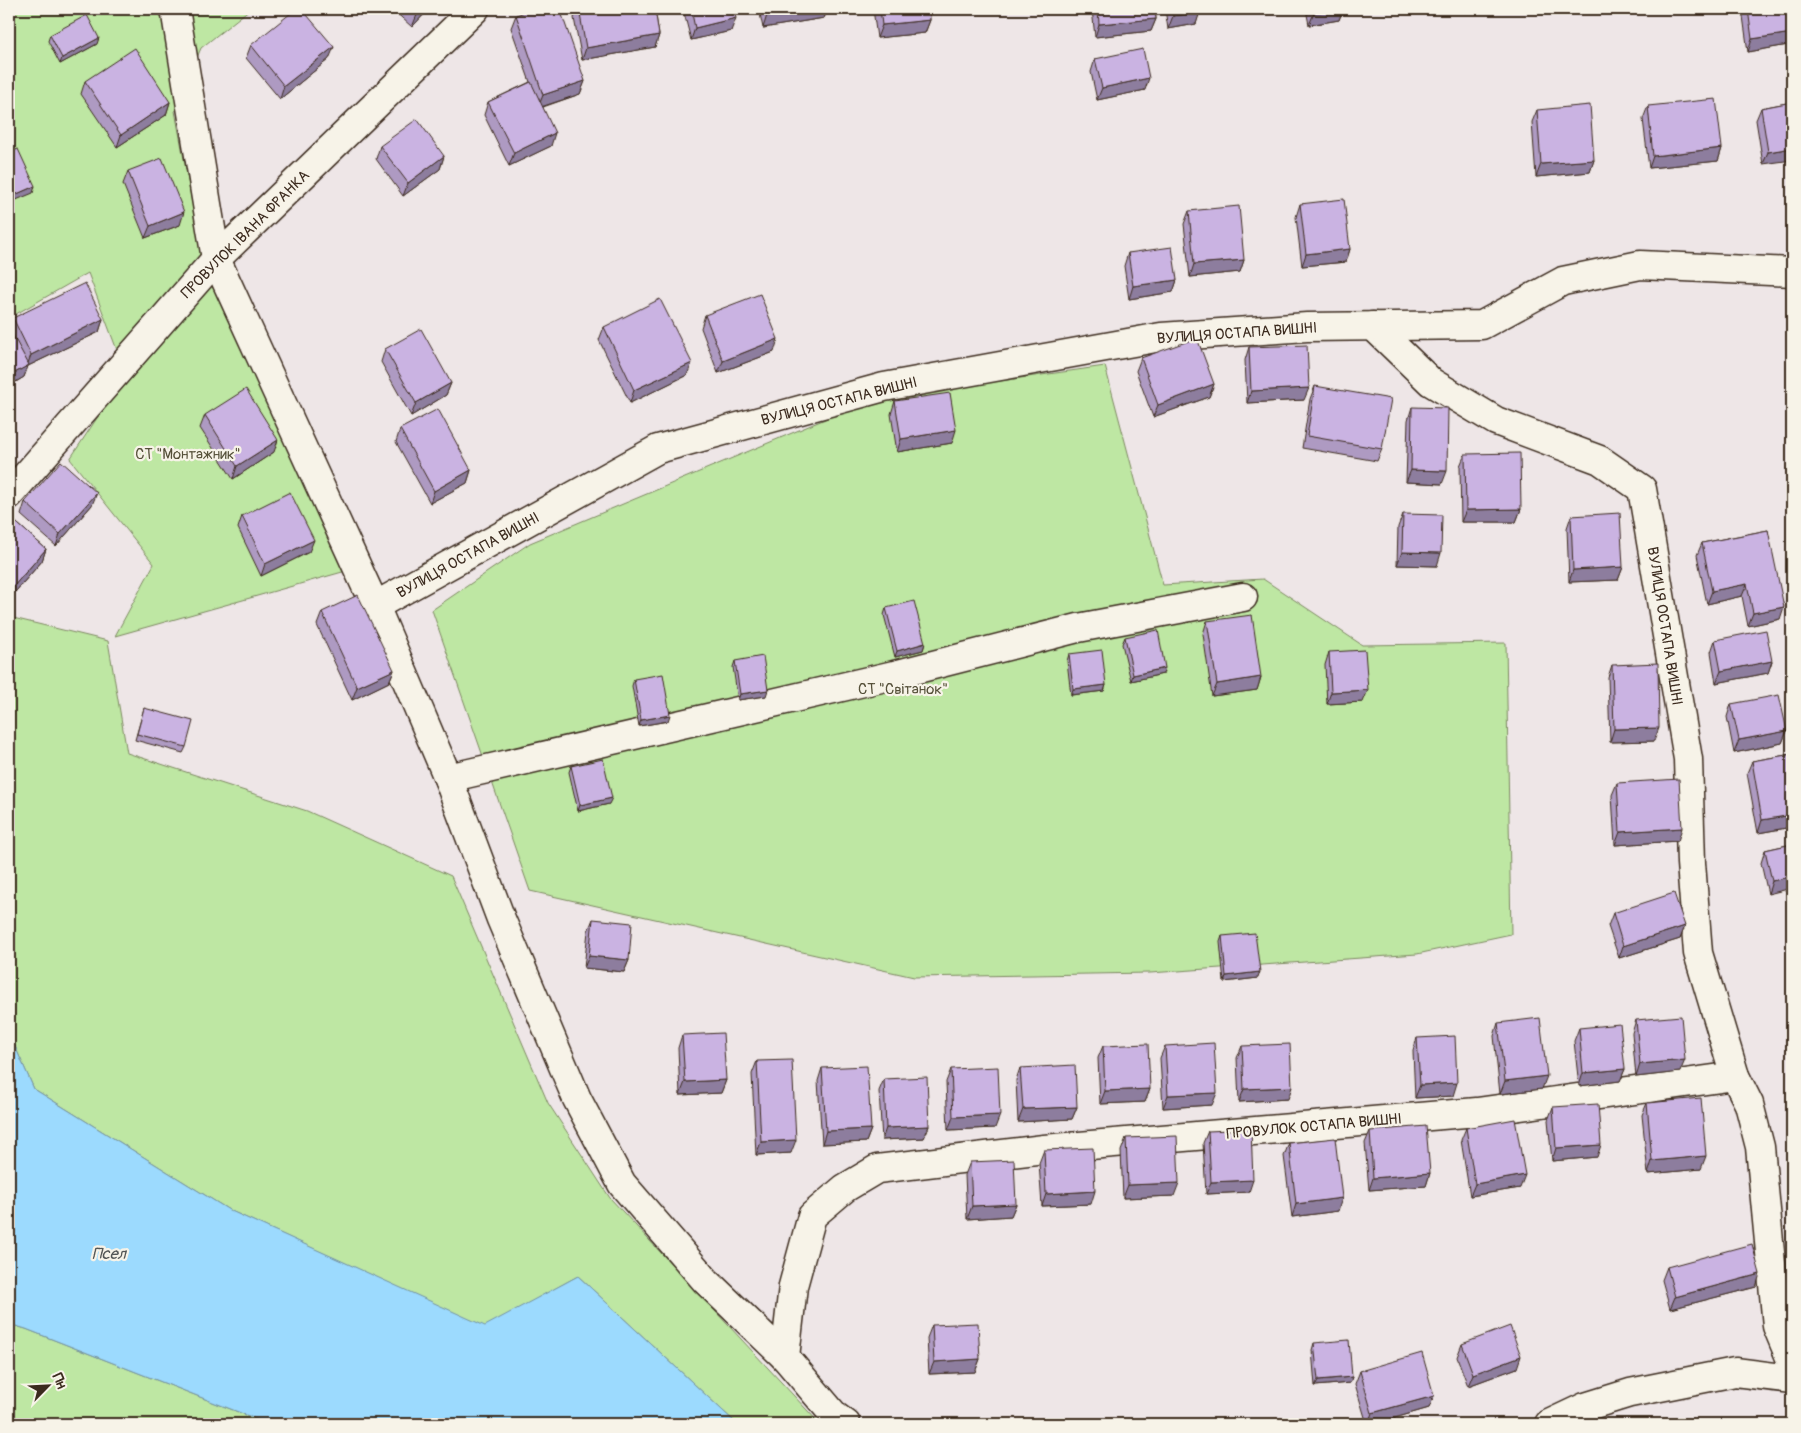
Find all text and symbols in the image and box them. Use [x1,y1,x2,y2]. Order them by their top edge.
street label: ПРОВУЛОК ІВАНА ФРАНКА [177,166,314,303]
street label: ВУЛИЦЯ ОСТАПА ВИШНІ [1156,318,1318,349]
street label: ВУЛИЦЯ ОСТАПА ВИШНІ [759,373,919,430]
park label: СТ "Монтажник" [135,445,241,464]
street label: ВУЛИЦЯ ОСТАПА ВИШНІ [393,508,543,603]
street label: ВУЛИЦЯ ОСТАПА ВИШНІ [1643,545,1686,707]
park label: СТ "Світанок" [858,680,948,699]
street label: ПРОВУЛОК ОСТАПА ВИШНІ [1225,1109,1403,1144]
water label: Псел [92,1244,128,1264]
north arrow [22,1360,72,1410]
text: Пн [49,1370,70,1391]

